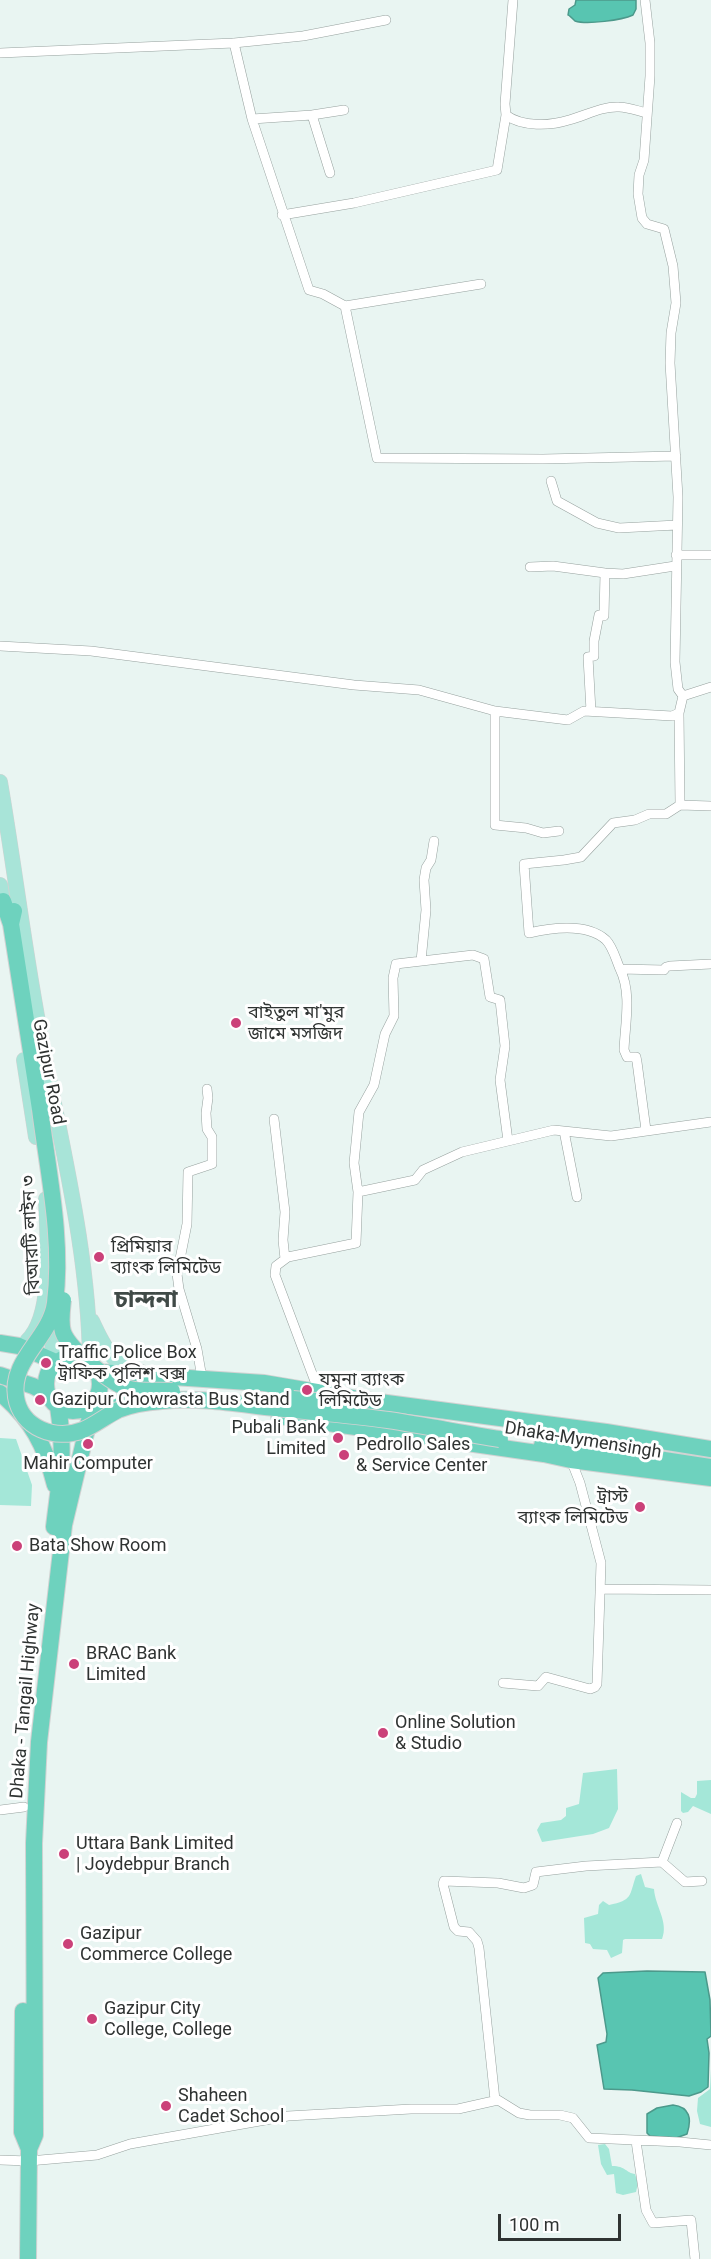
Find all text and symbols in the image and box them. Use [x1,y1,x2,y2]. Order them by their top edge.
place label: বাইতুল মা'মুর জামে মসজিদ [248,1002,344,1044]
marker: বাইতুল মা'মুর জামে মসজিদ [229,1016,243,1030]
street label: Gazipur Road [27,1017,69,1127]
street label: বিআরটি লাইন ৩ [18,1175,46,1295]
place label: প্রিমিয়ার ব্যাংক লিমিটেড [111,1236,221,1278]
marker: প্রিমিয়ার ব্যাংক লিমিটেড [92,1250,106,1264]
district label: চান্দনা [115,1287,177,1315]
place label: Traffic Police Box ট্রাফিক পুলিশ বক্স [58,1342,197,1384]
marker: Traffic Police Box ট্রাফিক পুলিশ বক্স [39,1356,53,1370]
place label: যমুনা ব্যাংক লিমিটেড [319,1369,404,1412]
marker: যমুনা ব্যাংক লিমিটেড [300,1383,314,1397]
place label: Gazipur Chowrasta Bus Stand [52,1389,290,1411]
marker: Gazipur Chowrasta Bus Stand [33,1393,47,1407]
place label: Pubali Bank Limited [232,1417,326,1460]
street label: Dhaka-Mymensingh [503,1418,663,1464]
marker: Pubali Bank Limited [331,1431,345,1445]
place label: Pedrollo Sales & Service Center [356,1434,487,1476]
marker: Mahir Computer [81,1437,95,1451]
marker: Pedrollo Sales & Service Center [337,1448,351,1462]
place label: Mahir Computer [23,1453,153,1475]
place label: ট্রাস্ট ব্যাংক লিমিটেড [518,1486,628,1528]
marker: ট্রাস্ট ব্যাংক লিমিটেড [633,1500,647,1514]
place label: Bata Show Room [29,1535,166,1557]
marker: Bata Show Room [10,1539,24,1553]
street label: Dhaka - Tangail Highway [7,1602,45,1800]
place label: BRAC Bank Limited [86,1643,176,1686]
marker: BRAC Bank Limited [67,1657,81,1671]
place label: Online Solution & Studio [395,1712,516,1754]
marker: Online Solution & Studio [376,1726,390,1740]
place label: Uttara Bank Limited | Joydebpur Branch [76,1833,234,1876]
marker: Uttara Bank Limited | Joydebpur Branch [57,1847,71,1861]
place label: Gazipur Commerce College [80,1923,232,1966]
marker: Gazipur Commerce College [61,1937,75,1951]
place label: Gazipur City College, College [104,1998,232,2040]
marker: Gazipur City College, College [85,2012,99,2026]
place label: Shaheen Cadet School [178,2085,284,2128]
marker: Shaheen Cadet School [159,2099,173,2113]
scale bar [501,2202,624,2240]
text: 100 m [509,2214,560,2235]

